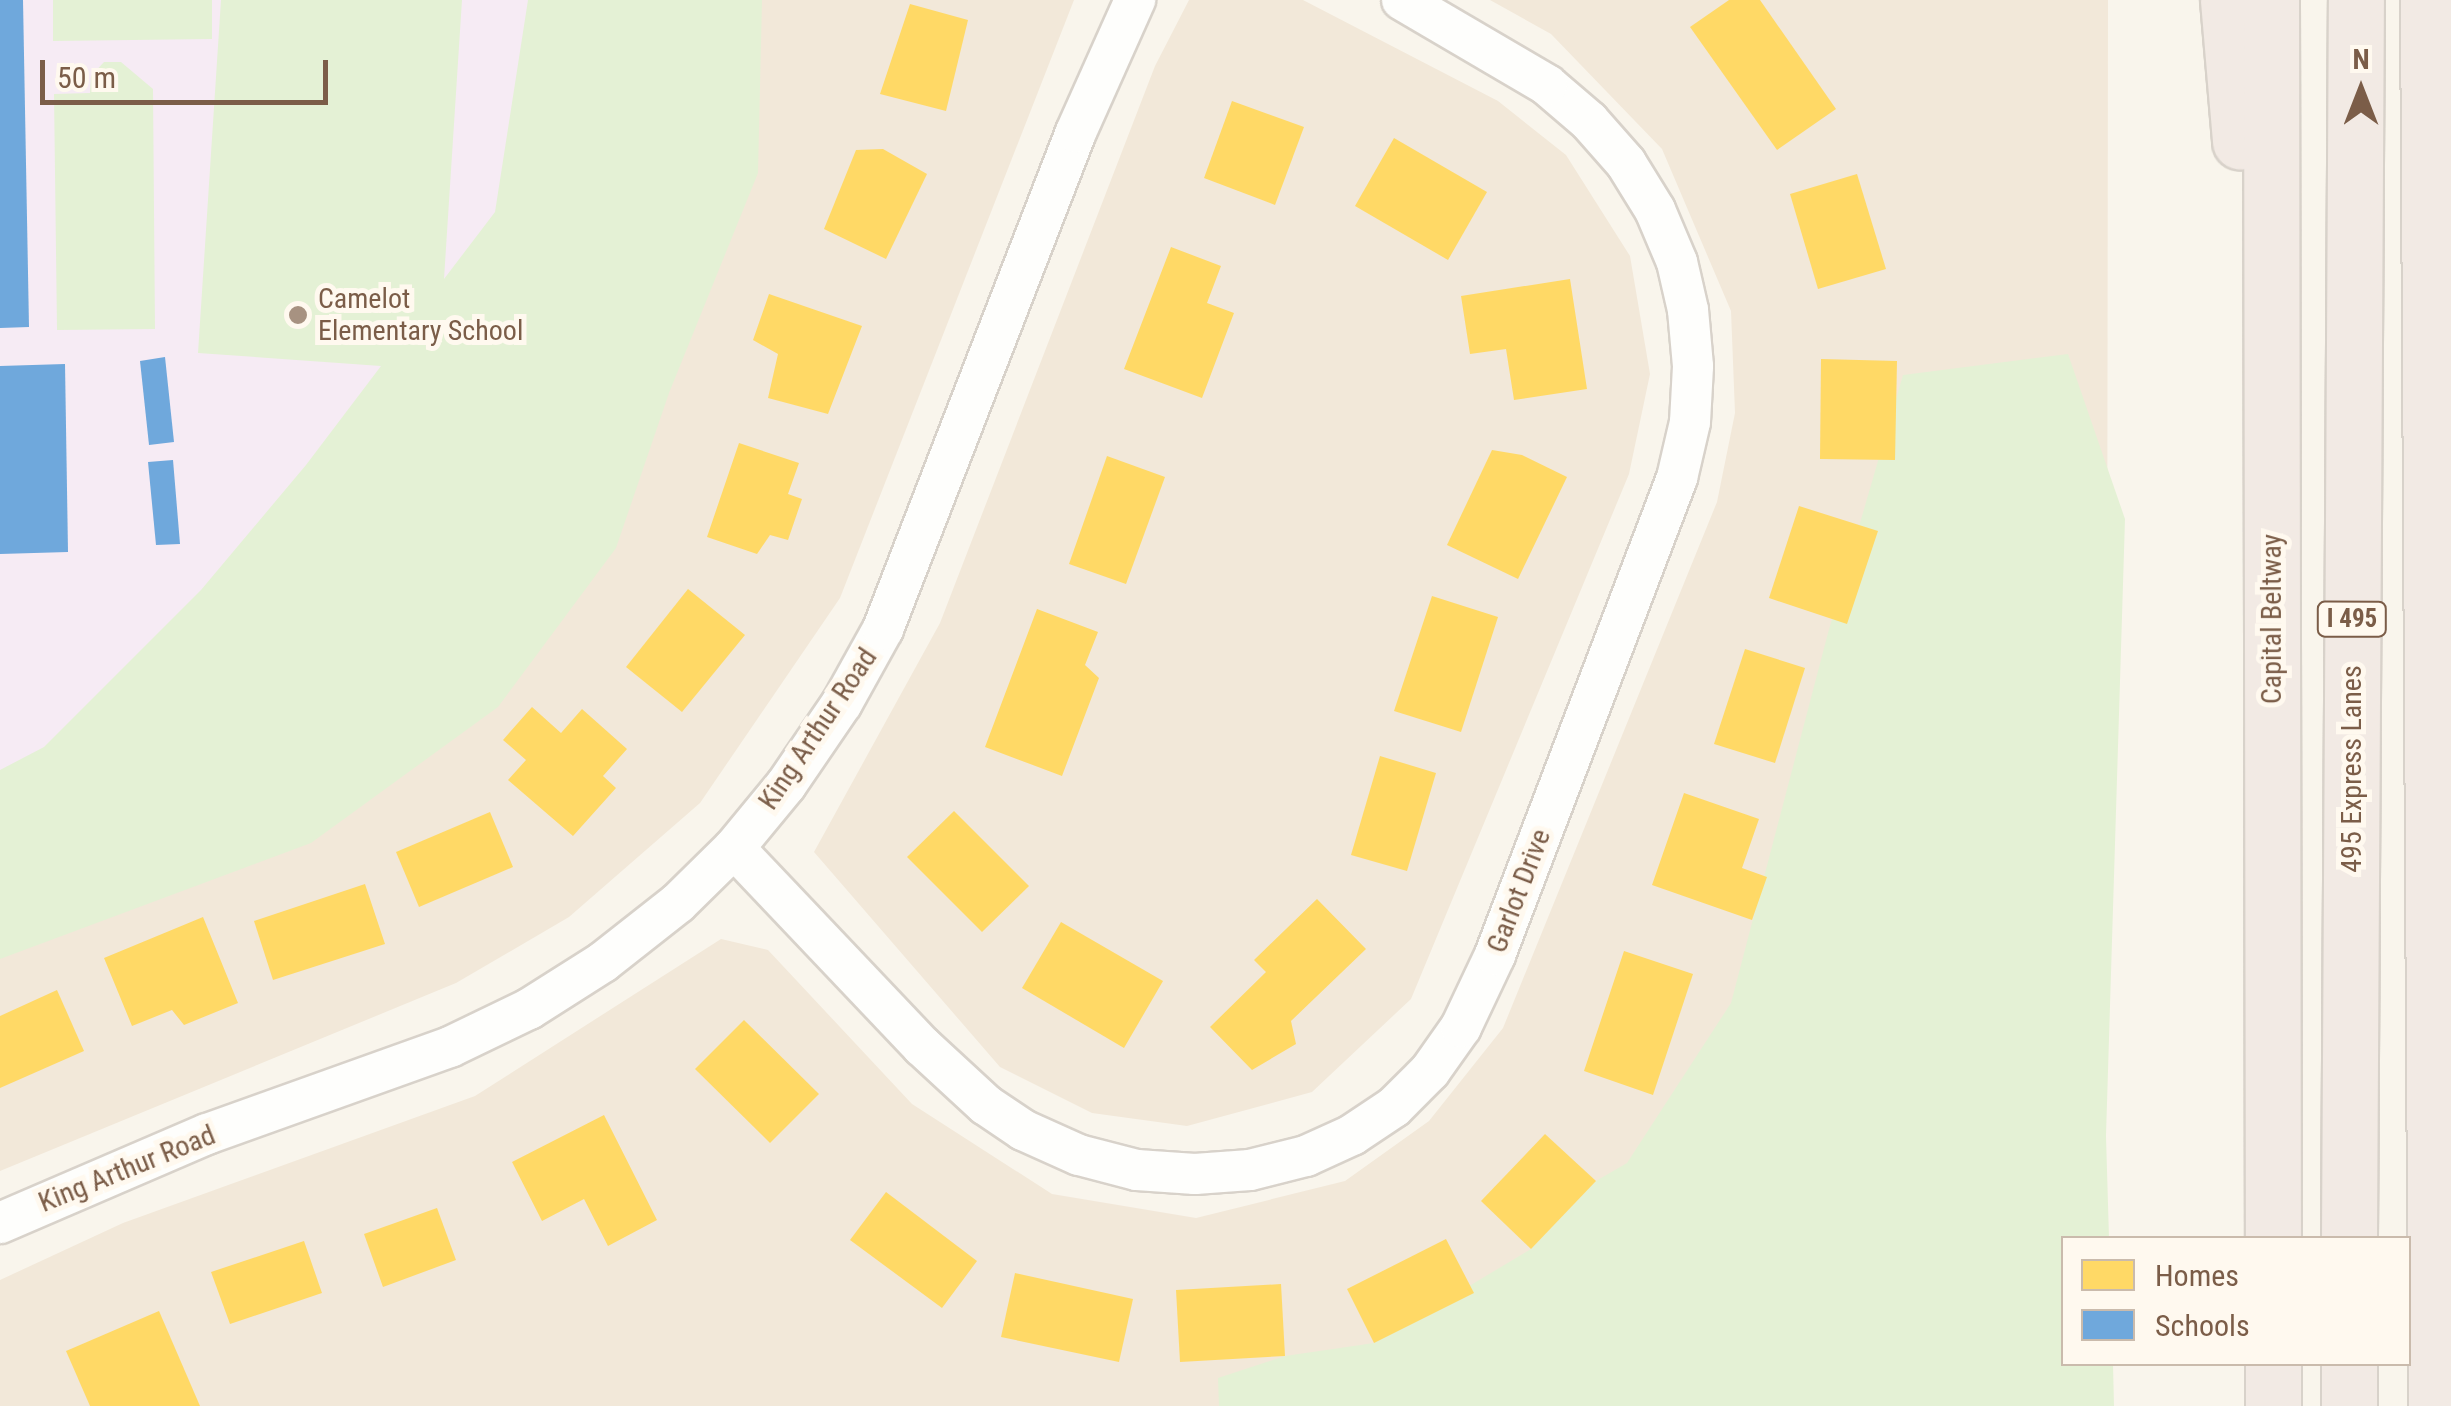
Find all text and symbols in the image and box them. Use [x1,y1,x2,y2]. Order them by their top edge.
scale bar [45,40,332,102]
north arrow [2311,40,2411,140]
text: N [2352,43,2370,76]
text: 50 m [57,60,116,95]
place label: Camelot Elementary School [318,282,523,348]
marker: Camelot Elementary School [287,304,309,326]
street label: Capital Beltway [2255,534,2289,704]
road number: I 495 [2314,599,2390,639]
street label: King Arthur Road [752,642,884,816]
street label: 495 Express Lanes [2335,665,2369,873]
street label: Garlot Drive [1480,825,1558,957]
street label: King Arthur Road [34,1118,220,1220]
legend [2061,1236,2411,1366]
text: Homes [2155,1258,2239,1293]
text: Schools [2155,1308,2250,1343]

